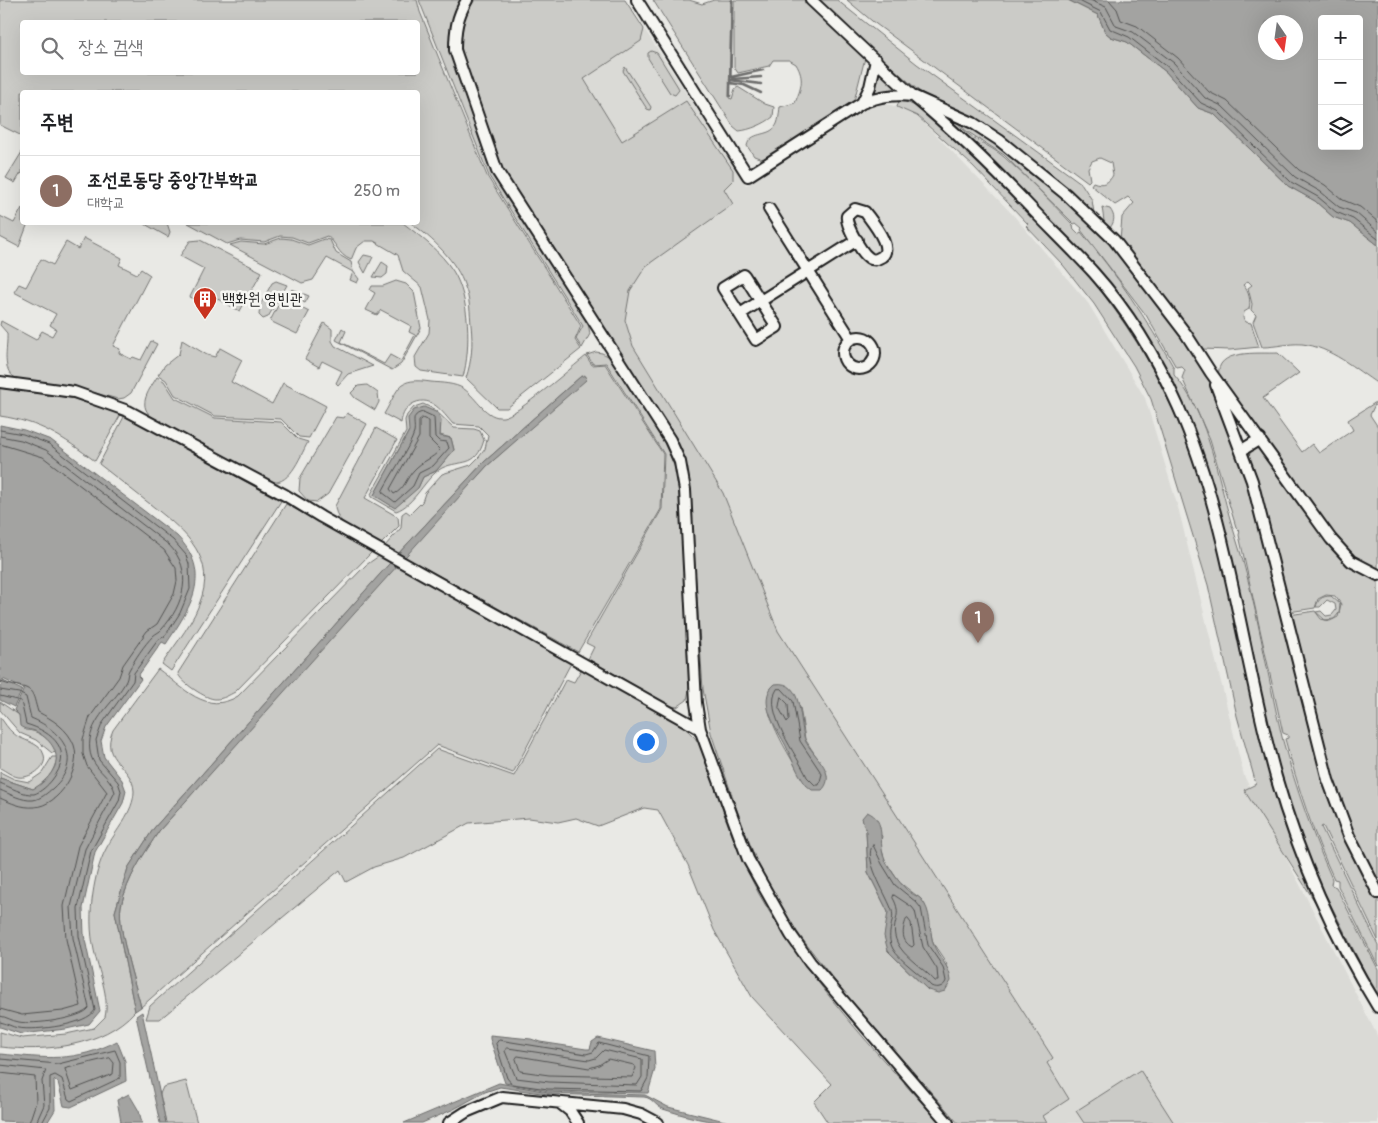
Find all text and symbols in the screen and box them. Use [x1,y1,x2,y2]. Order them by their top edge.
north arrow [1258,15,1303,60]
map controls [1318,15,1363,150]
button: + [1318,15,1363,60]
search box [20,20,420,75]
icon: search [38,34,66,62]
text: 장소 검색 [78,35,143,59]
button: − [1318,60,1363,105]
button: layers [1318,105,1363,150]
text: 주변 [40,109,74,136]
text: 조선로동당 중앙간부학교 [87,168,259,192]
text: 1 [53,181,59,201]
text: 250 m [354,181,400,201]
text: 대학교 [87,193,126,213]
building icon: 백화원 영빈관 [192,286,218,320]
place label: 백화원 영빈관 [222,289,303,309]
pin: 1 [962,602,994,643]
your location [633,729,659,755]

